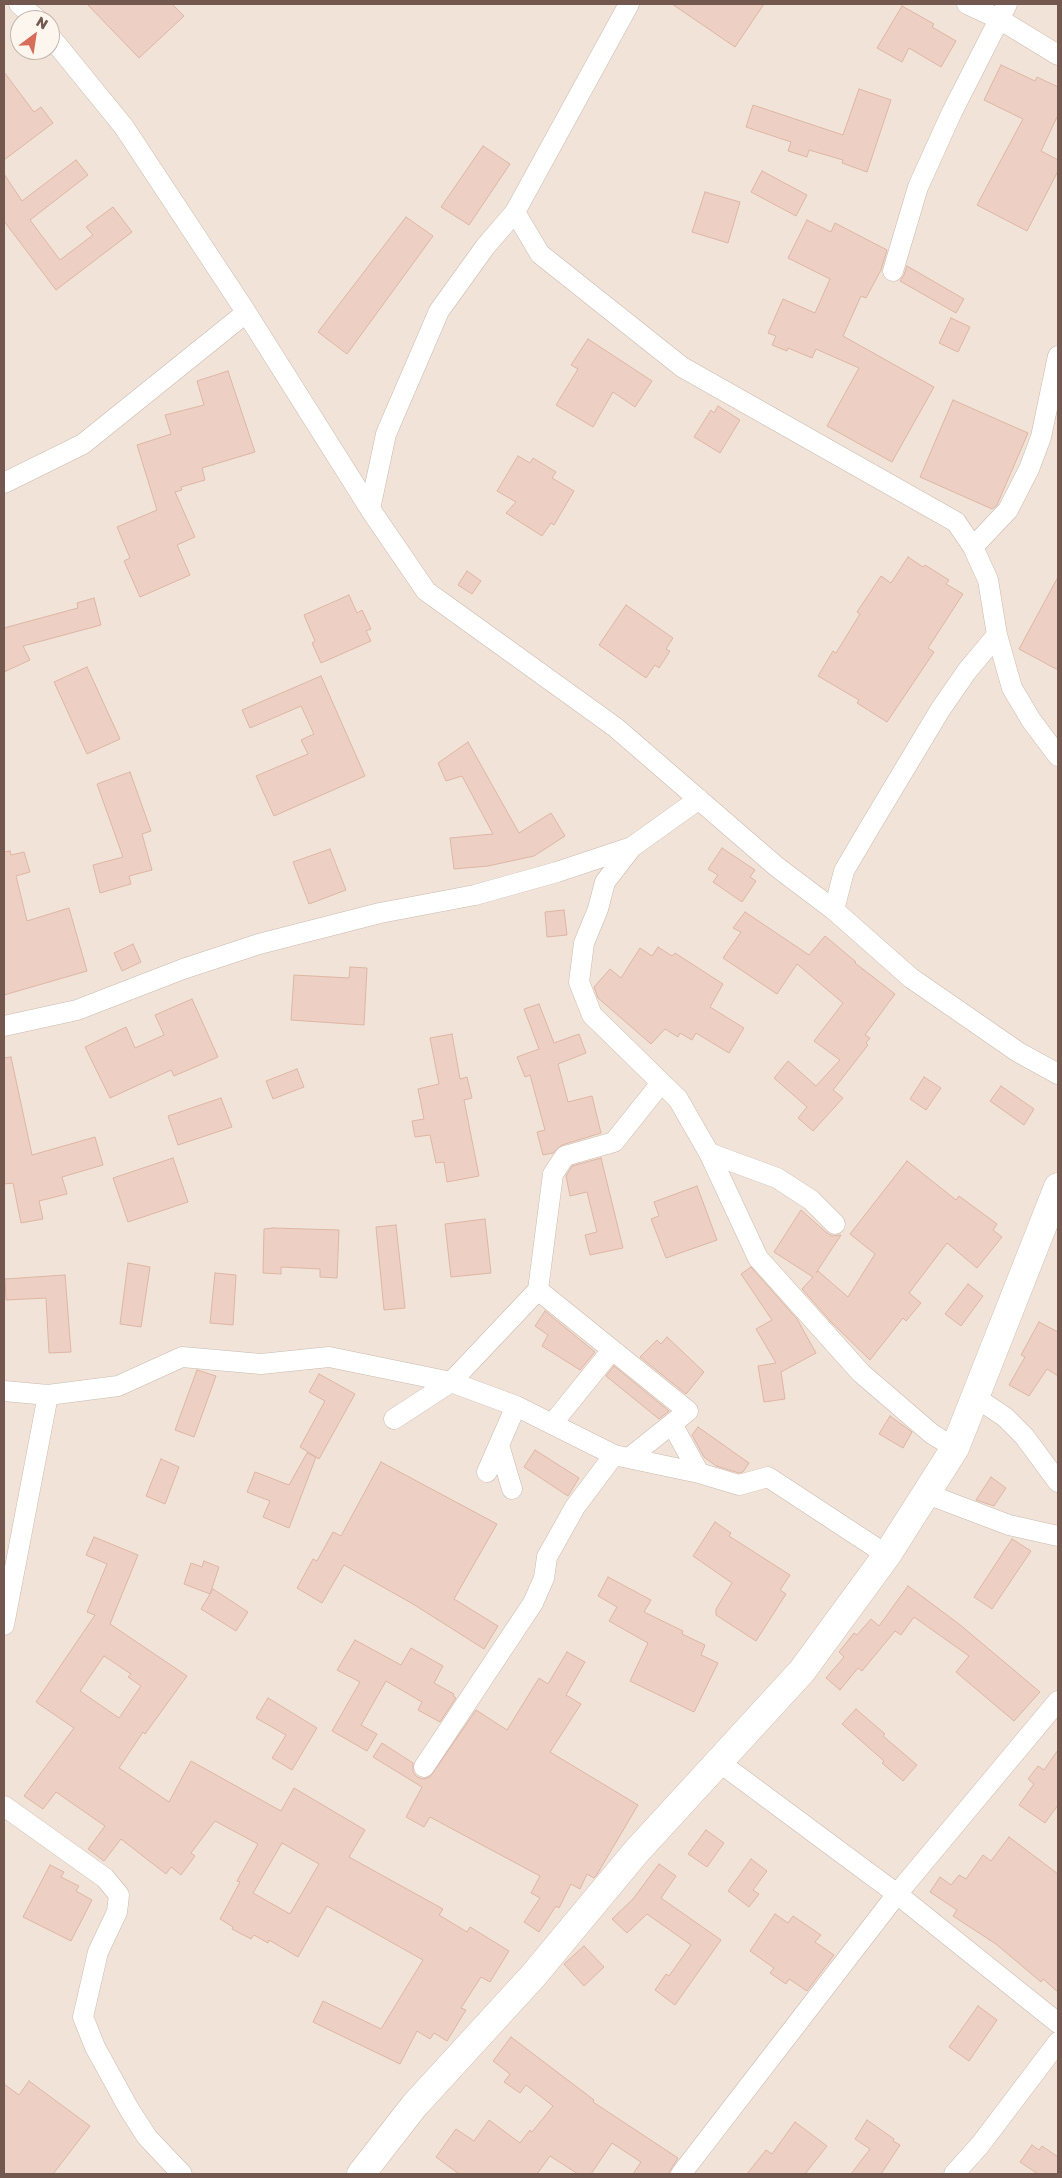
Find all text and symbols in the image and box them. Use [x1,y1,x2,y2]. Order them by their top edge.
north arrow [10,10,60,60]
text: N [34,13,51,33]

